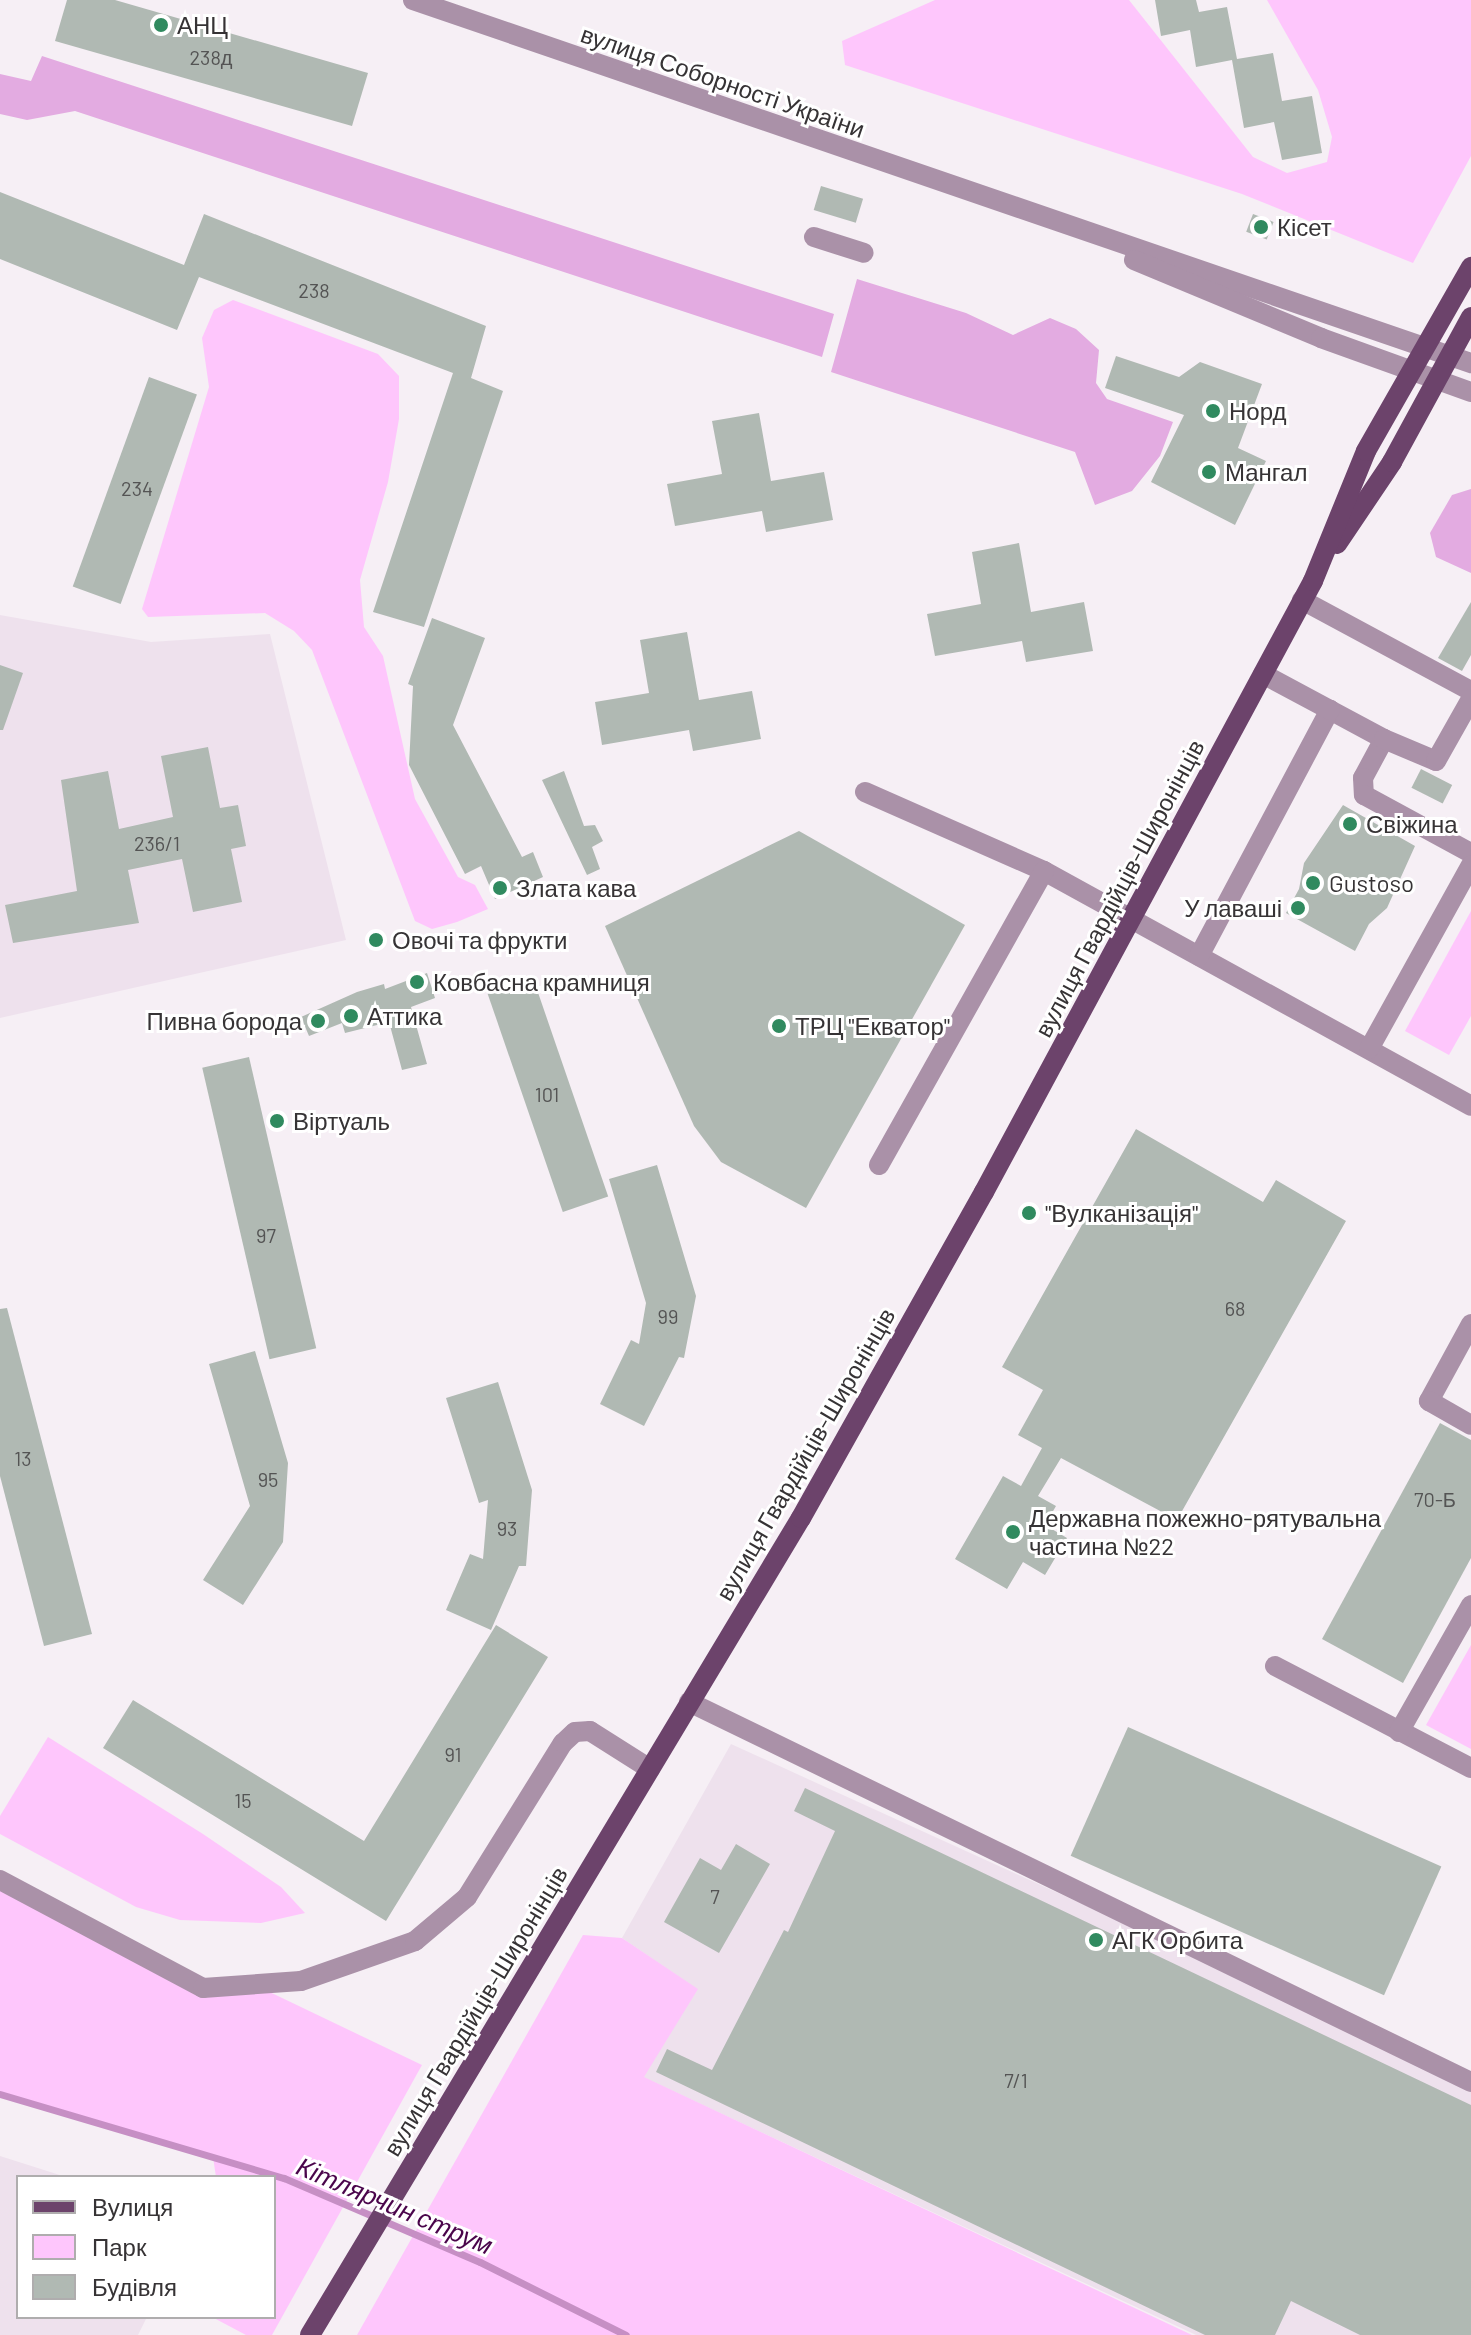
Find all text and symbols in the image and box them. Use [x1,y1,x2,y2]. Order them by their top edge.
place label: АНЦ [177,11,228,39]
marker: АНЦ [152,16,170,34]
street label: вулиця Соборності України [577,19,869,143]
house number: 238д [190,45,232,69]
place label: Кісет [1277,213,1332,241]
marker: Кісет [1252,218,1270,236]
house number: 238 [298,278,330,302]
place label: Норд [1229,397,1286,425]
marker: Норд [1204,402,1222,420]
place label: Мангал [1225,458,1307,486]
marker: Мангал [1200,463,1218,481]
house number: 234 [121,476,153,500]
street label: вулиця Гвардійців-Широнінців [1028,734,1210,1042]
place label: Свіжина [1366,810,1457,838]
marker: Свіжина [1341,815,1359,833]
house number: 236/1 [134,831,180,855]
place label: Gustoso [1329,869,1414,897]
place label: Злата кава [516,874,636,902]
marker: Gustoso [1304,874,1322,892]
marker: Злата кава [491,879,509,897]
place label: У лаваші [1184,894,1282,922]
marker: У лаваші [1289,899,1307,917]
place label: Овочі та фрукти [392,926,567,954]
marker: Овочі та фрукти [367,931,385,949]
place label: Ковбасна крамниця [433,968,650,996]
marker: Ковбасна крамниця [408,973,426,991]
place label: Аттика [367,1002,442,1030]
place label: Пивна борода [147,1007,302,1035]
marker: Аттика [342,1007,360,1025]
marker: Пивна борода [309,1012,327,1030]
place label: ТРЦ "Екватор" [795,1012,950,1040]
marker: ТРЦ "Екватор" [770,1017,788,1035]
house number: 101 [535,1082,559,1106]
place label: Віртуаль [293,1107,390,1135]
marker: Віртуаль [268,1112,286,1130]
place label: "Вулканізація" [1045,1199,1198,1227]
marker: "Вулканізація" [1020,1204,1038,1222]
house number: 97 [256,1223,276,1247]
house number: 68 [1225,1296,1245,1320]
street label: вулиця Гвардійців-Широнінців [709,1303,901,1605]
house number: 99 [658,1304,678,1328]
house number: 13 [14,1446,32,1470]
house number: 95 [258,1467,278,1491]
house number: 70-Б [1414,1487,1456,1511]
place label: Державна пожежно-рятувальна частина №22 [1029,1504,1381,1560]
house number: 93 [497,1516,517,1540]
marker: Державна пожежно-рятувальна частина №22 [1004,1523,1022,1541]
house number: 91 [444,1742,462,1766]
house number: 15 [234,1788,252,1812]
street label: вулиця Гвардійців-Широнінців [377,1861,573,2161]
house number: 7 [710,1884,720,1908]
place label: АГК Орбита [1112,1926,1243,1954]
marker: АГК Орбита [1087,1931,1105,1949]
house number: 7/1 [1004,2068,1028,2092]
water label: Кітлярчин струм [292,2150,498,2260]
legend [16,2175,276,2319]
text: Вулиця [92,2192,173,2221]
text: Парк [92,2232,146,2261]
text: Будівля [92,2272,177,2301]

